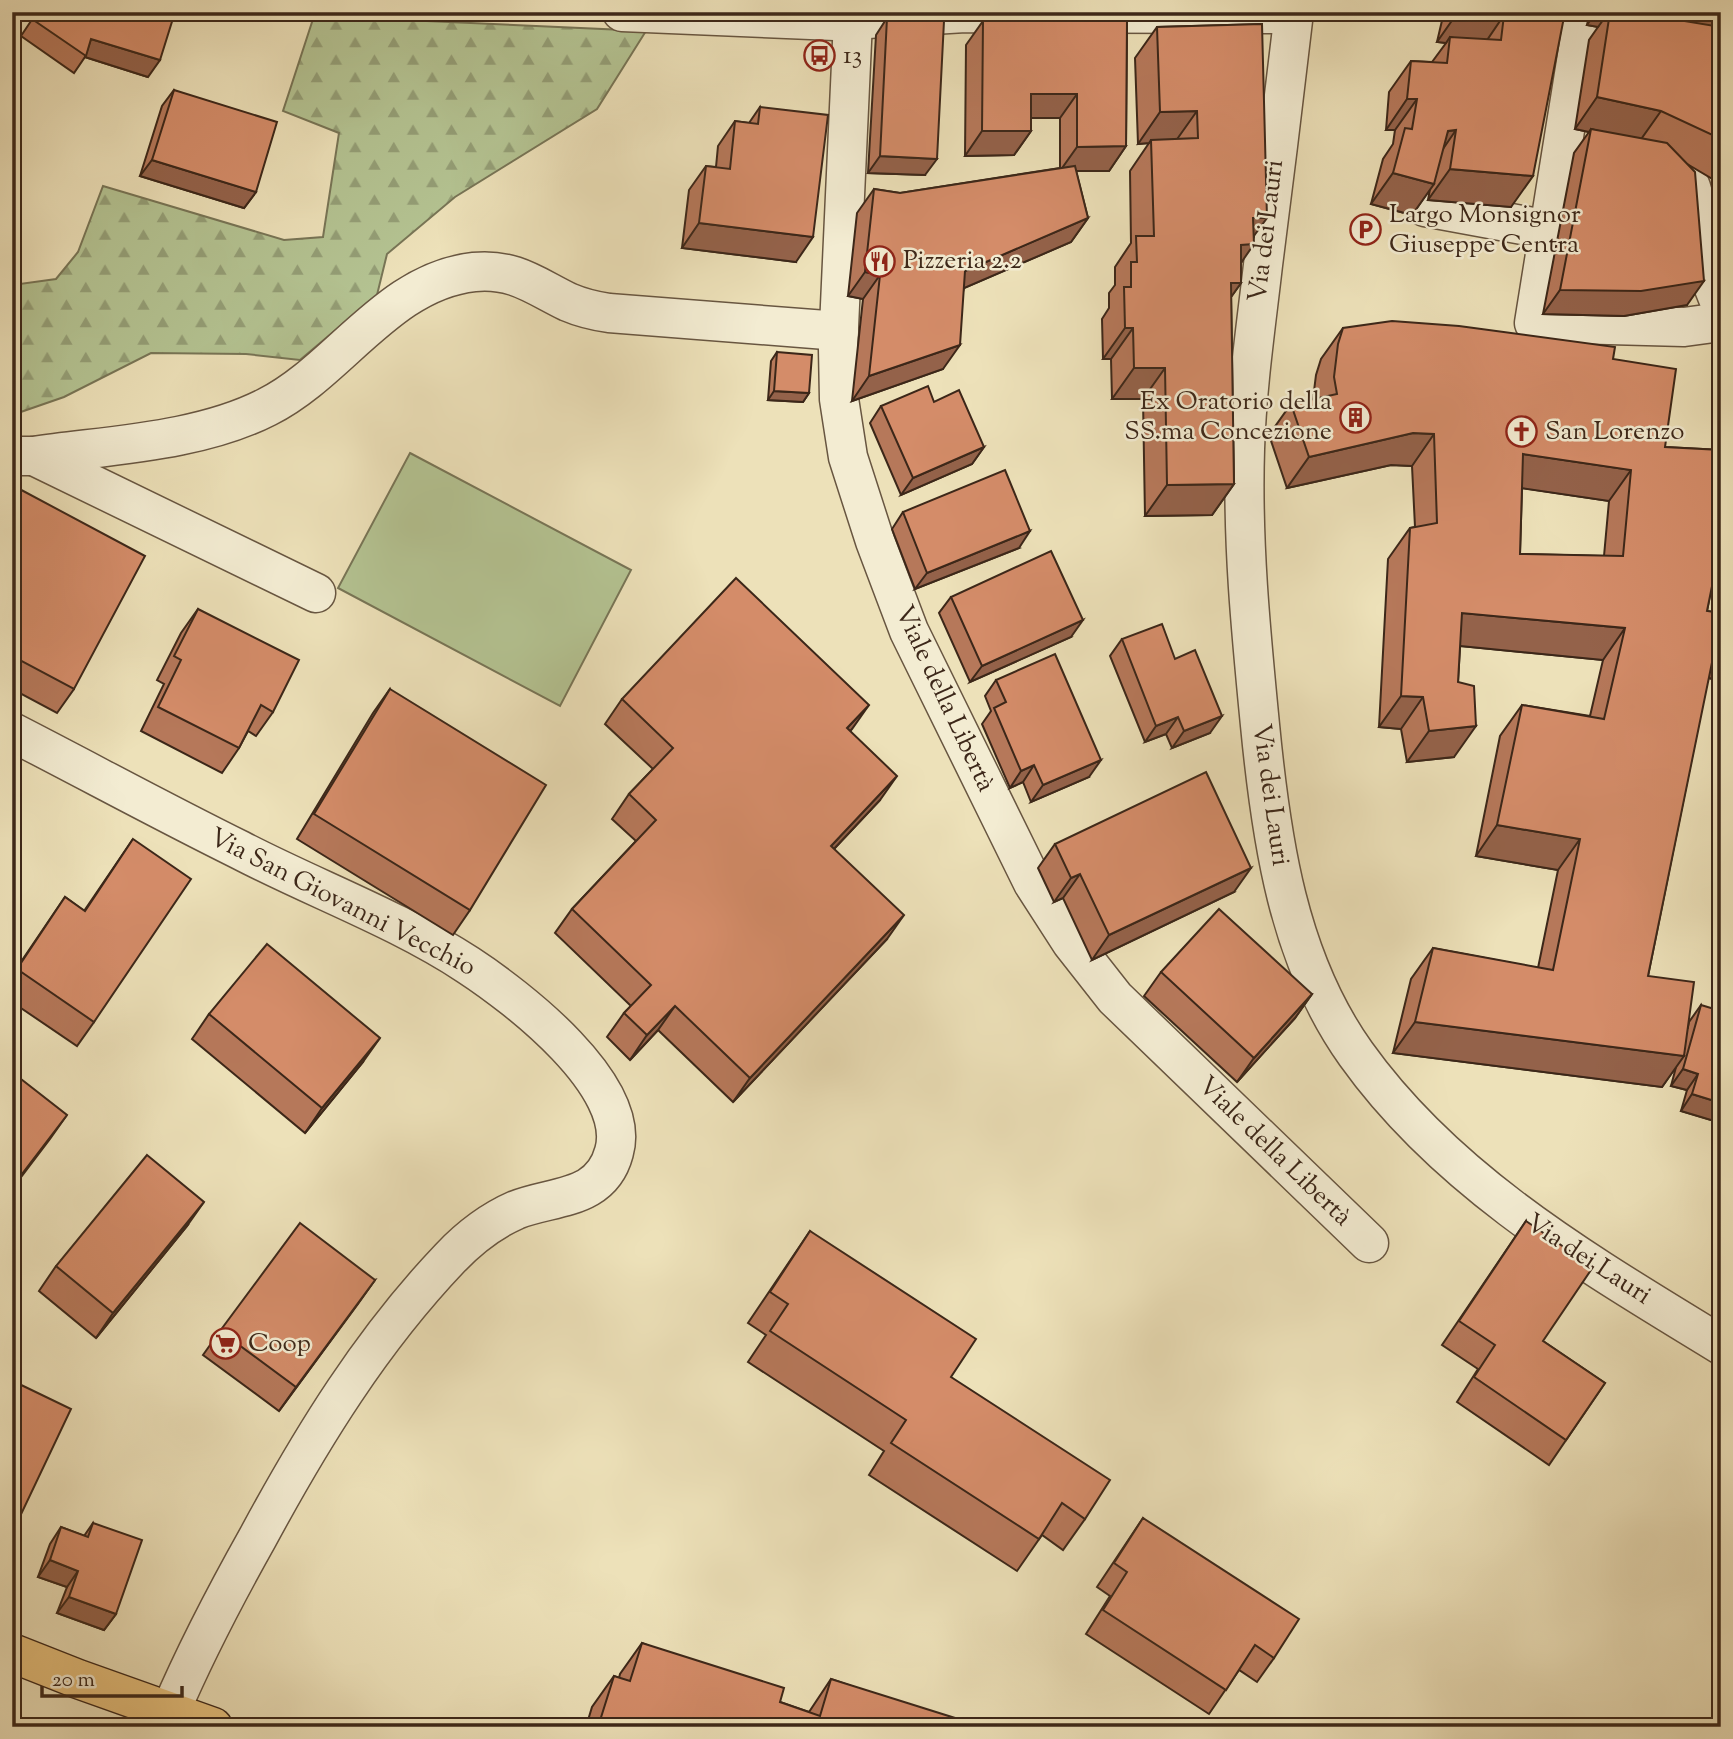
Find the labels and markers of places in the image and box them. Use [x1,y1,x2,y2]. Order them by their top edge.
place label: 13 [843,38,862,75]
bus stop icon: 13 [803,39,837,73]
place label: Largo Monsignor Giuseppe Centra [1389,197,1581,264]
parking icon: Largo Monsignor Giuseppe Centra [1349,213,1383,247]
place label: Pizzeria 2.2 [903,243,1022,280]
restaurant icon: Pizzeria 2.2 [863,244,897,278]
place label: Ex Oratorio della SS.ma Concezione [1124,384,1332,451]
building icon: Ex Oratorio della SS.ma Concezione [1338,400,1372,434]
place label: San Lorenzo [1545,414,1685,451]
church icon: San Lorenzo [1505,415,1539,449]
place label: Coop [248,1326,311,1363]
supermarket icon: Coop [208,1327,242,1361]

